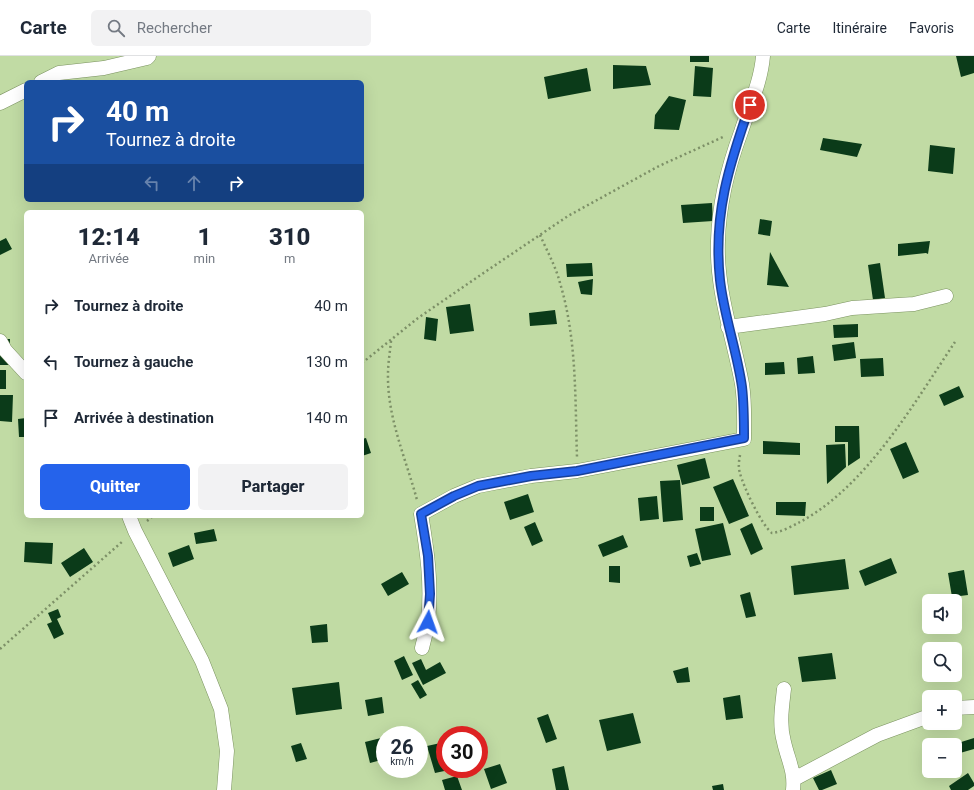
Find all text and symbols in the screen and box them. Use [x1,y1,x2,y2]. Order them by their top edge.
search box [91,10,371,46]
text: Carte [20,16,67,39]
icon: search [105,17,127,39]
text: Rechercher [137,19,212,37]
text: Carte [777,20,810,36]
text: Itinéraire [832,20,887,36]
text: Favoris [909,20,954,36]
pin [733,88,767,122]
icon: arrive [739,94,761,116]
text: 40 m [106,95,169,128]
icon: right [40,96,92,148]
text: Tournez à droite [106,129,235,150]
icon: left [141,172,163,194]
icon: ahead [183,172,205,194]
icon: right [225,172,247,194]
text: 12:14 [78,223,140,251]
text: 1 [197,223,211,251]
text: 310 [269,223,310,251]
text: Arrivée [89,251,129,266]
text: min [194,251,215,266]
text: m [284,251,295,266]
icon: right [40,295,62,317]
text: Tournez à droite [74,297,183,315]
text: 40 m [314,297,348,315]
icon: left [40,351,62,373]
text: Tournez à gauche [74,353,193,371]
text: 130 m [306,353,348,371]
icon: arrive [40,407,62,429]
text: Arrivée à destination [74,409,214,427]
text: 140 m [306,409,348,427]
button: Quitter [40,464,190,510]
button: Partager [198,464,348,510]
map controls [922,594,962,778]
button: sound [922,594,962,634]
position arrow [407,601,449,643]
button: search [922,642,962,682]
button: + [922,690,962,730]
speed limit sign: 30 [436,726,488,778]
text: 26 [391,735,413,759]
button: − [922,738,962,778]
text: km/h [390,756,414,767]

